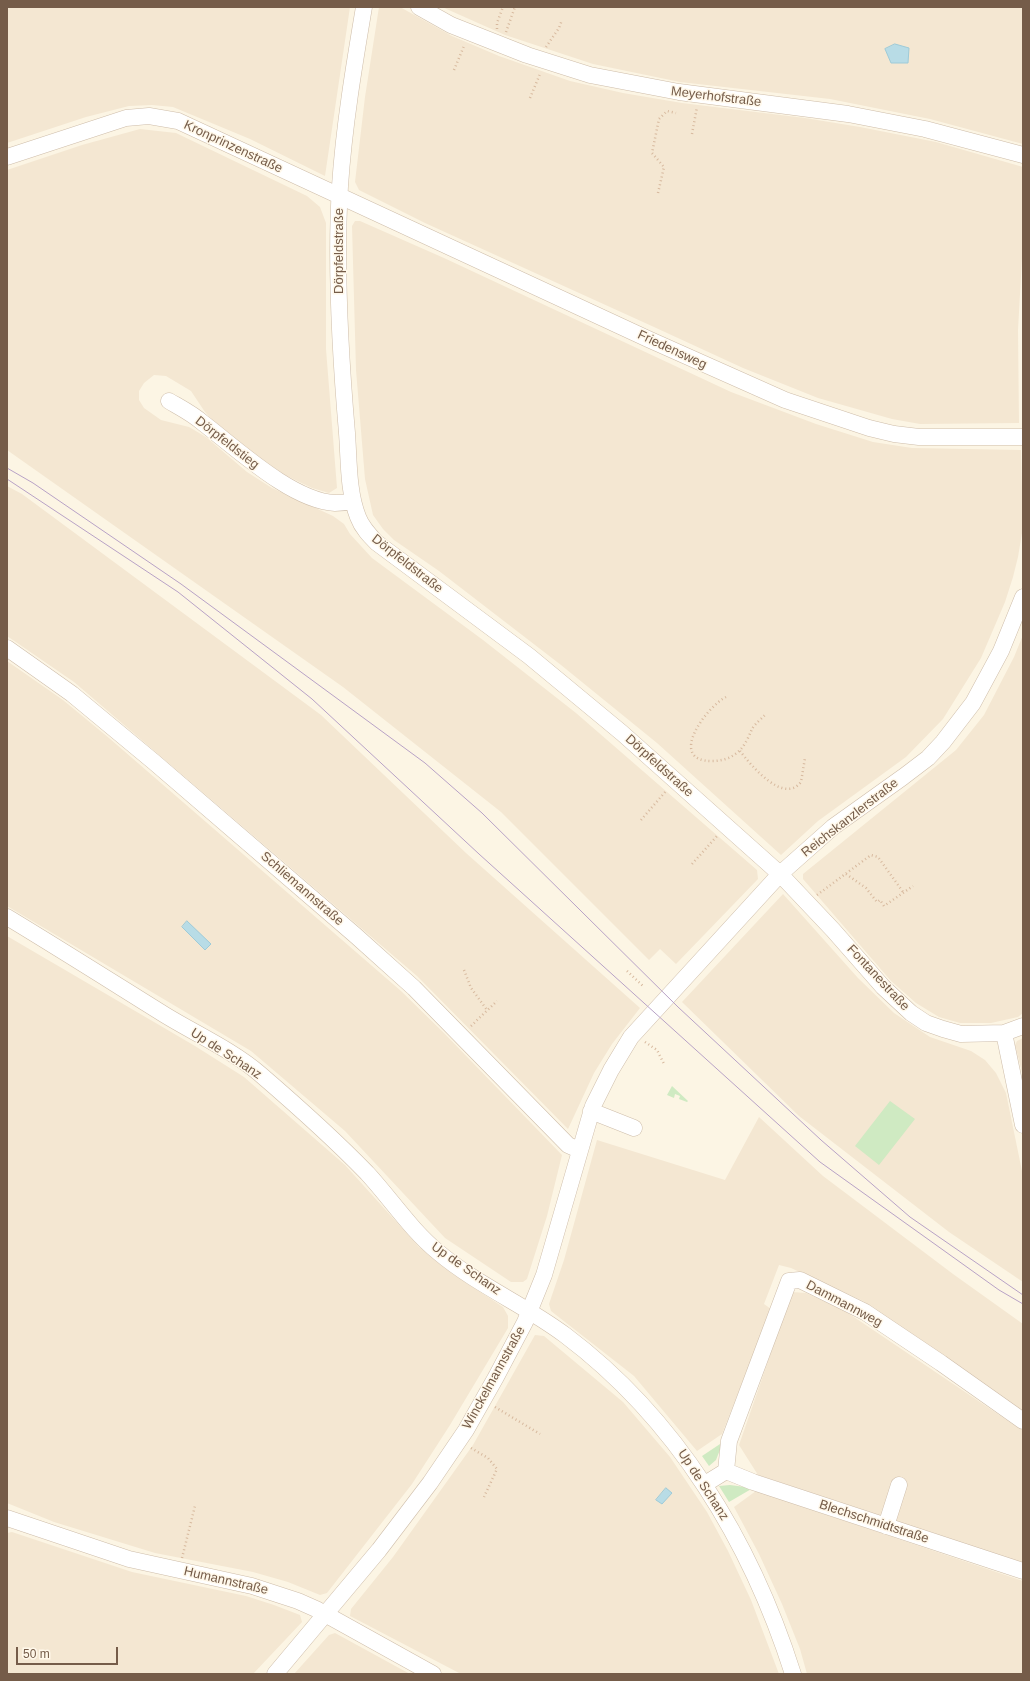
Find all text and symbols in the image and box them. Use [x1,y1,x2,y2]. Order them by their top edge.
street label: Meyerhofstraße [670,84,762,110]
street label: Kronprinzenstraße [181,117,285,177]
street label: Dörpfeldstraße [331,208,347,294]
street label: Friedensweg [635,327,709,373]
street label: Dörpfeldstieg [192,413,262,473]
street label: Dörpfeldstraße [368,531,446,597]
street label: Dörpfeldstraße [622,731,696,801]
street label: Reichskanzlerstraße [799,775,901,861]
street label: Schliemannstraße [257,849,347,929]
street label: Fontanestraße [843,942,913,1014]
street label: Up de Schanz [188,1025,264,1083]
street label: Up de Schanz [428,1239,504,1299]
street label: Dammannweg [803,1277,885,1331]
street label: Winckelmannstraße [459,1324,529,1432]
street label: Up de Schanz [674,1447,732,1523]
street label: Blechschmidtstraße [817,1497,931,1547]
street label: Humannstraße [182,1564,270,1598]
scale bar [18,1639,120,1665]
text: 50 m [23,1647,50,1661]

